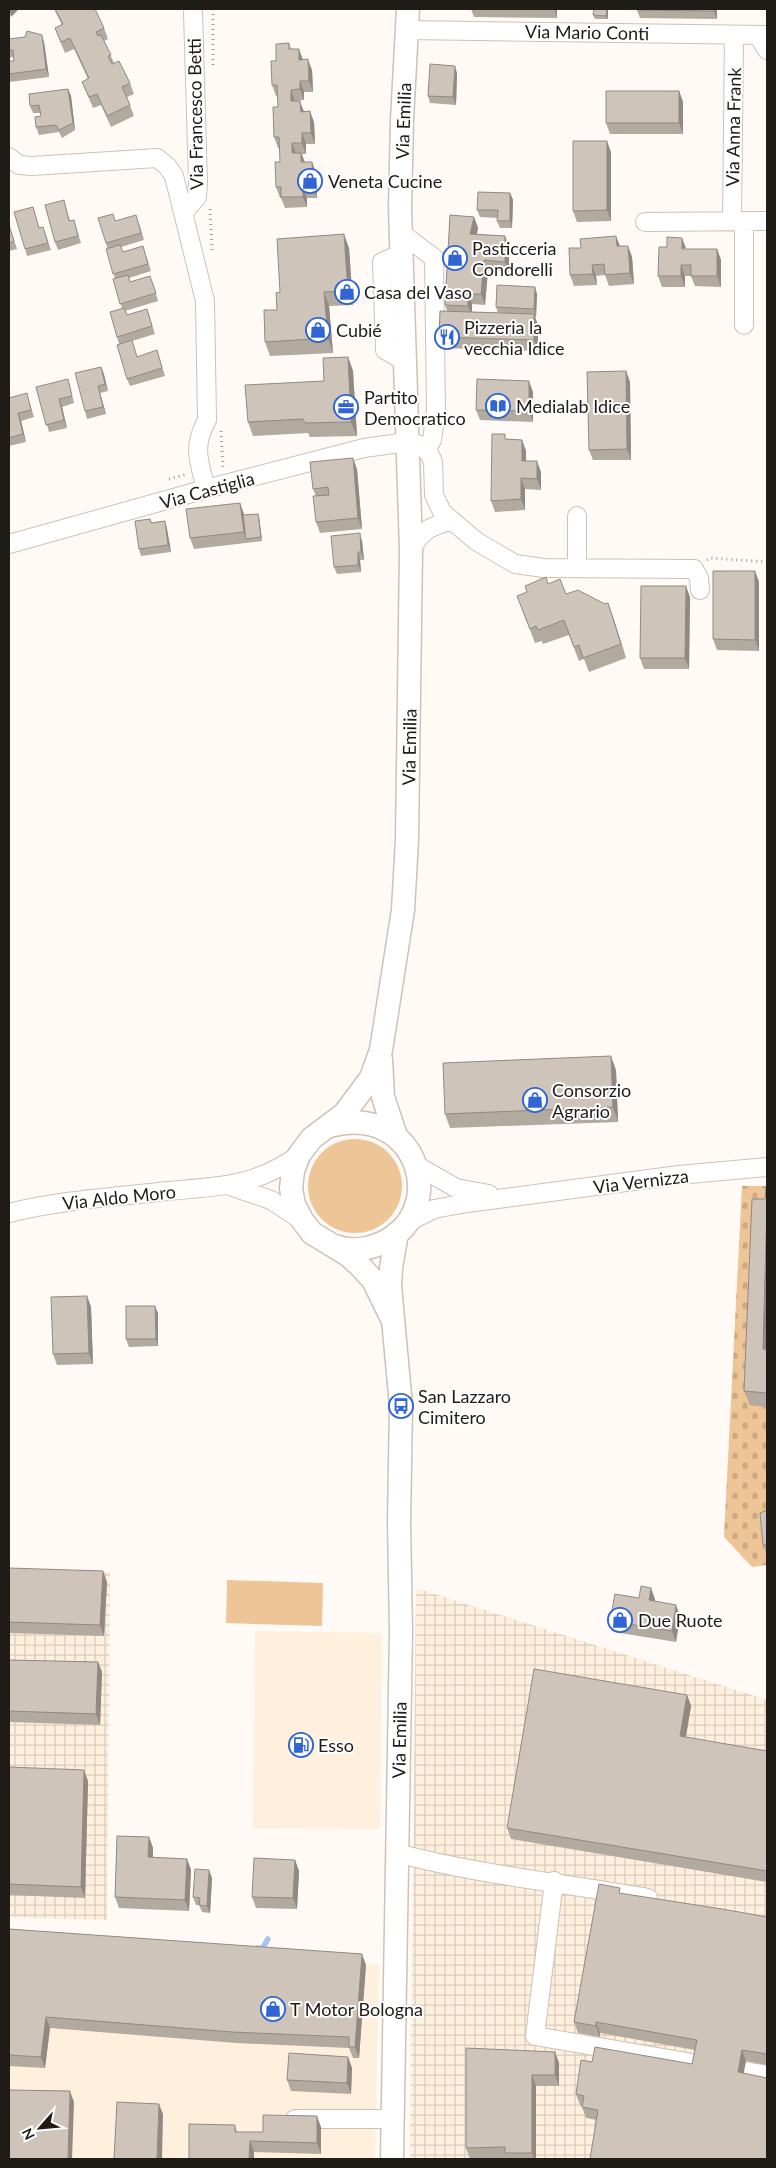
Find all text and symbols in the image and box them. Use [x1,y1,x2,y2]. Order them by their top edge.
street label: Via Mario Conti [525,20,649,44]
street label: Via Francesco Betti [183,38,207,190]
street label: Via Anna Frank [721,66,745,187]
street label: Via Emilia [391,82,415,160]
shop icon: Veneta Cucine [297,168,323,194]
place label: Veneta Cucine [328,170,442,192]
place label: Pasticceria Condorelli [472,237,557,280]
shop icon: Pasticceria Condorelli [442,245,468,271]
shop icon: Casa del Vaso [334,279,360,305]
place label: Casa del Vaso [364,281,472,303]
place label: Pizzeria la vecchia Idice [464,316,565,359]
shop icon: Cubié [305,317,331,343]
place label: Cubié [336,319,382,341]
restaurant icon: Pizzeria la vecchia Idice [434,324,460,350]
place label: Partito Democratico [364,386,466,429]
library icon: Medialab Idice [485,393,511,419]
office icon: Partito Democratico [333,394,359,420]
place label: Medialab Idice [516,395,630,417]
street label: Via Castiglia [157,467,257,513]
street label: Via Emilia [397,708,421,786]
place label: Consorzio Agrario [552,1079,631,1122]
shop icon: Consorzio Agrario [522,1087,548,1113]
street label: Via Vernizza [592,1164,690,1198]
street label: Via Aldo Moro [61,1180,177,1214]
place label: San Lazzaro Cimitero [418,1385,511,1428]
bus stop icon: San Lazzaro Cimitero [388,1393,414,1419]
shop icon: Due Ruote [607,1607,633,1633]
place label: Due Ruote [638,1609,723,1631]
street label: Via Emilia [387,1701,411,1779]
fuel station icon: Esso [288,1732,314,1758]
place label: Esso [318,1734,354,1756]
shop icon: T Motor Bologna [260,1996,286,2022]
place label: T Motor Bologna [290,1998,423,2020]
north arrow [15,2103,65,2153]
text: N [18,2125,38,2143]

